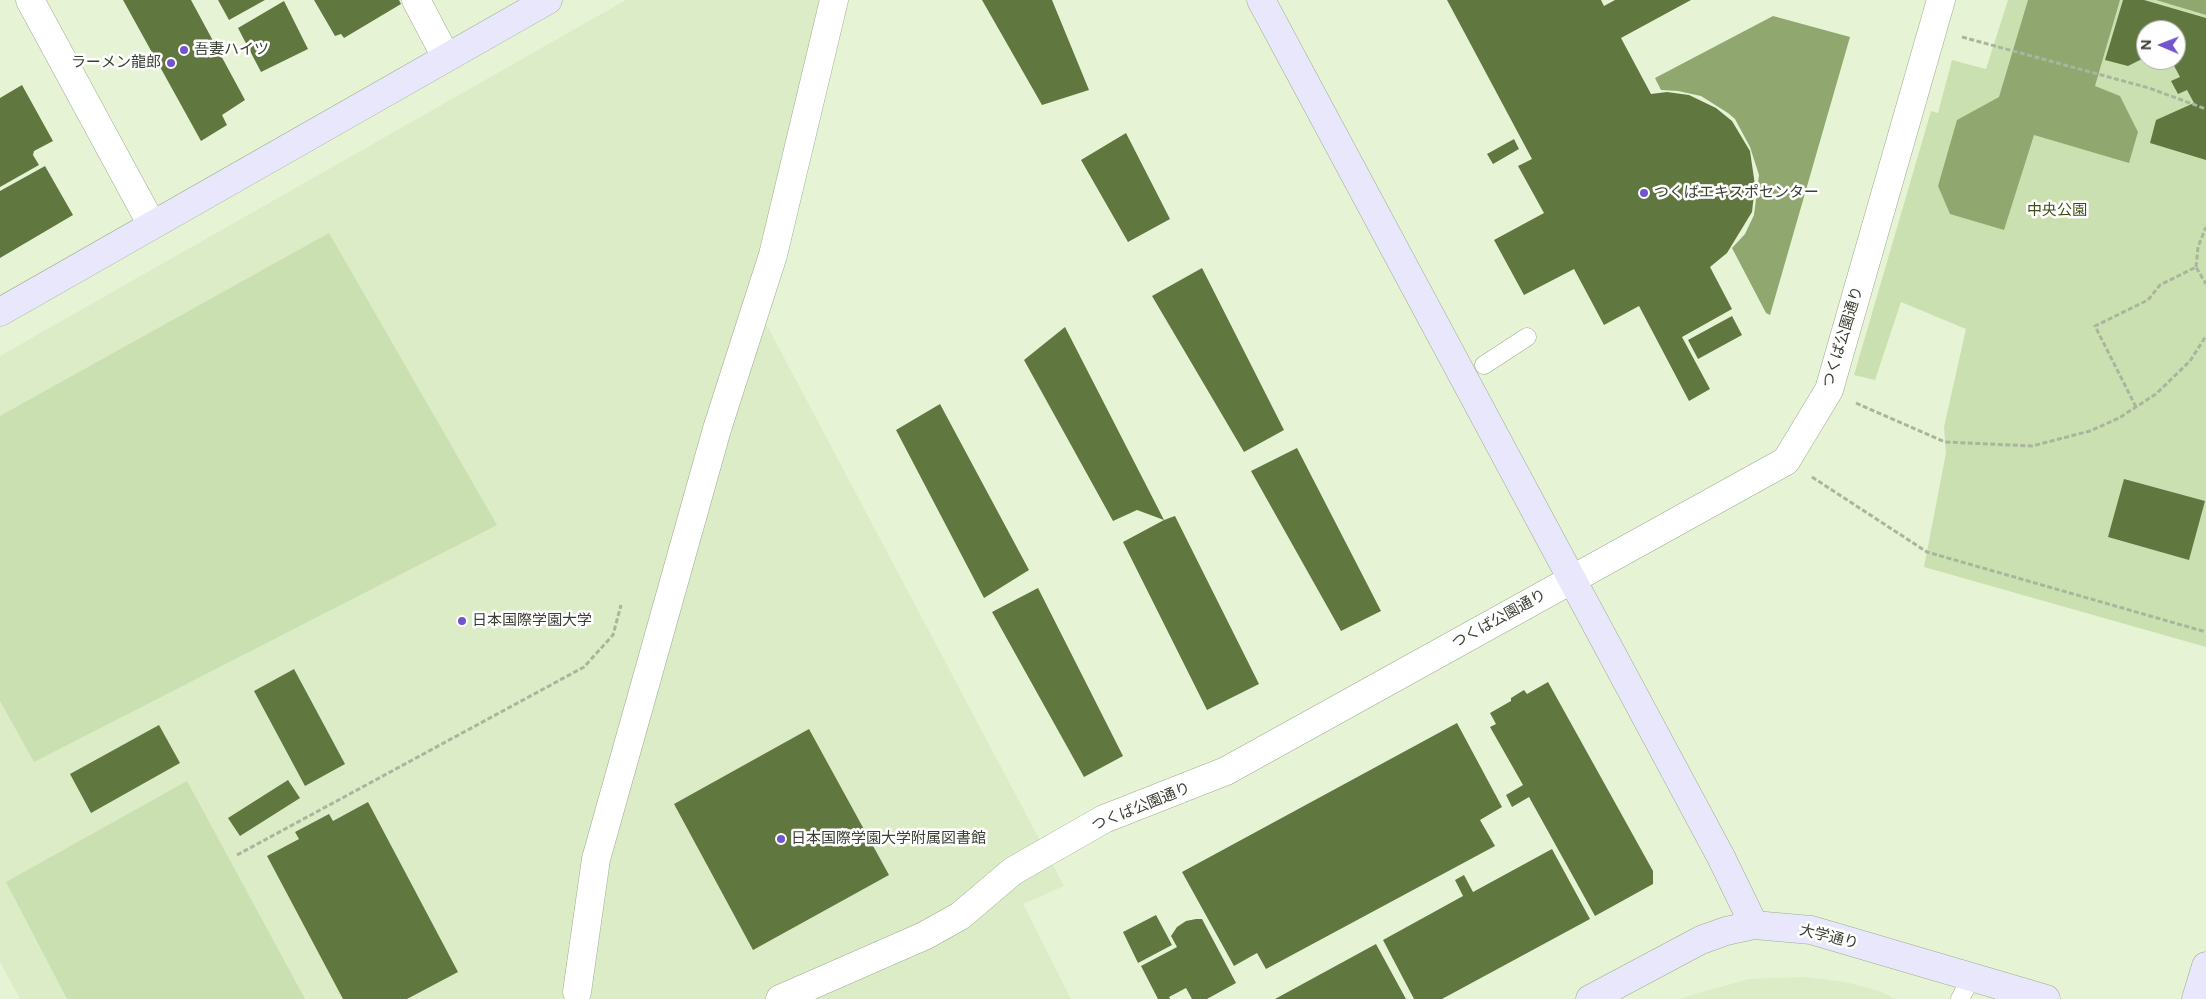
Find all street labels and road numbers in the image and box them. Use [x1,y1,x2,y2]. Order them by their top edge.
street label: つくば公園通り [1819,284,1867,390]
street label: つくば公園通り [1449,586,1549,652]
street label: つくば公園通り [1089,779,1193,835]
street label: 大学通り [1798,921,1860,953]

